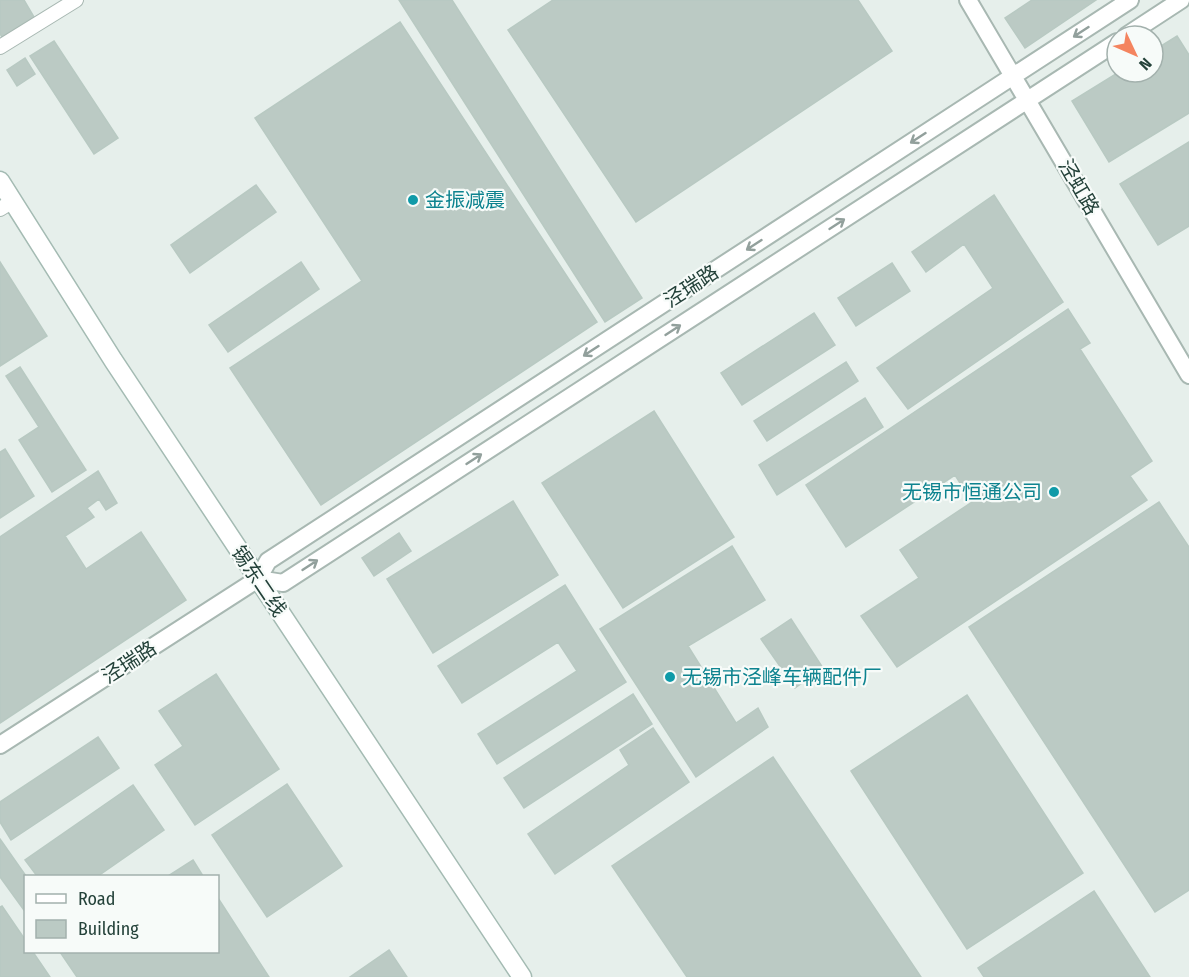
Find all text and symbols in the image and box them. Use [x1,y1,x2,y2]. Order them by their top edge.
north arrow [1105,24,1165,84]
one-way arrow [1073,26,1090,38]
text: N [1135,54,1156,74]
one-way arrow [910,133,927,145]
street label: 泾虹路 [1054,155,1104,219]
place label: 金振减震 [425,188,505,212]
marker: 金振减震 [406,193,420,207]
one-way arrow [828,217,845,230]
one-way arrow [746,238,763,251]
street label: 泾瑞路 [659,260,723,312]
one-way arrow [664,323,681,335]
one-way arrow [583,345,600,357]
one-way arrow [465,452,482,464]
place label: 无锡市恒通公司 [902,480,1042,504]
marker: 无锡市恒通公司 [1047,485,1061,499]
street label: 锡东二线 [227,541,291,621]
one-way arrow [302,559,318,571]
street label: 泾瑞路 [97,636,161,688]
place label: 无锡市泾峰车辆配件厂 [682,665,882,689]
marker: 无锡市泾峰车辆配件厂 [663,670,677,684]
legend [24,875,219,953]
text: Road [78,888,115,910]
text: Building [78,918,139,940]

